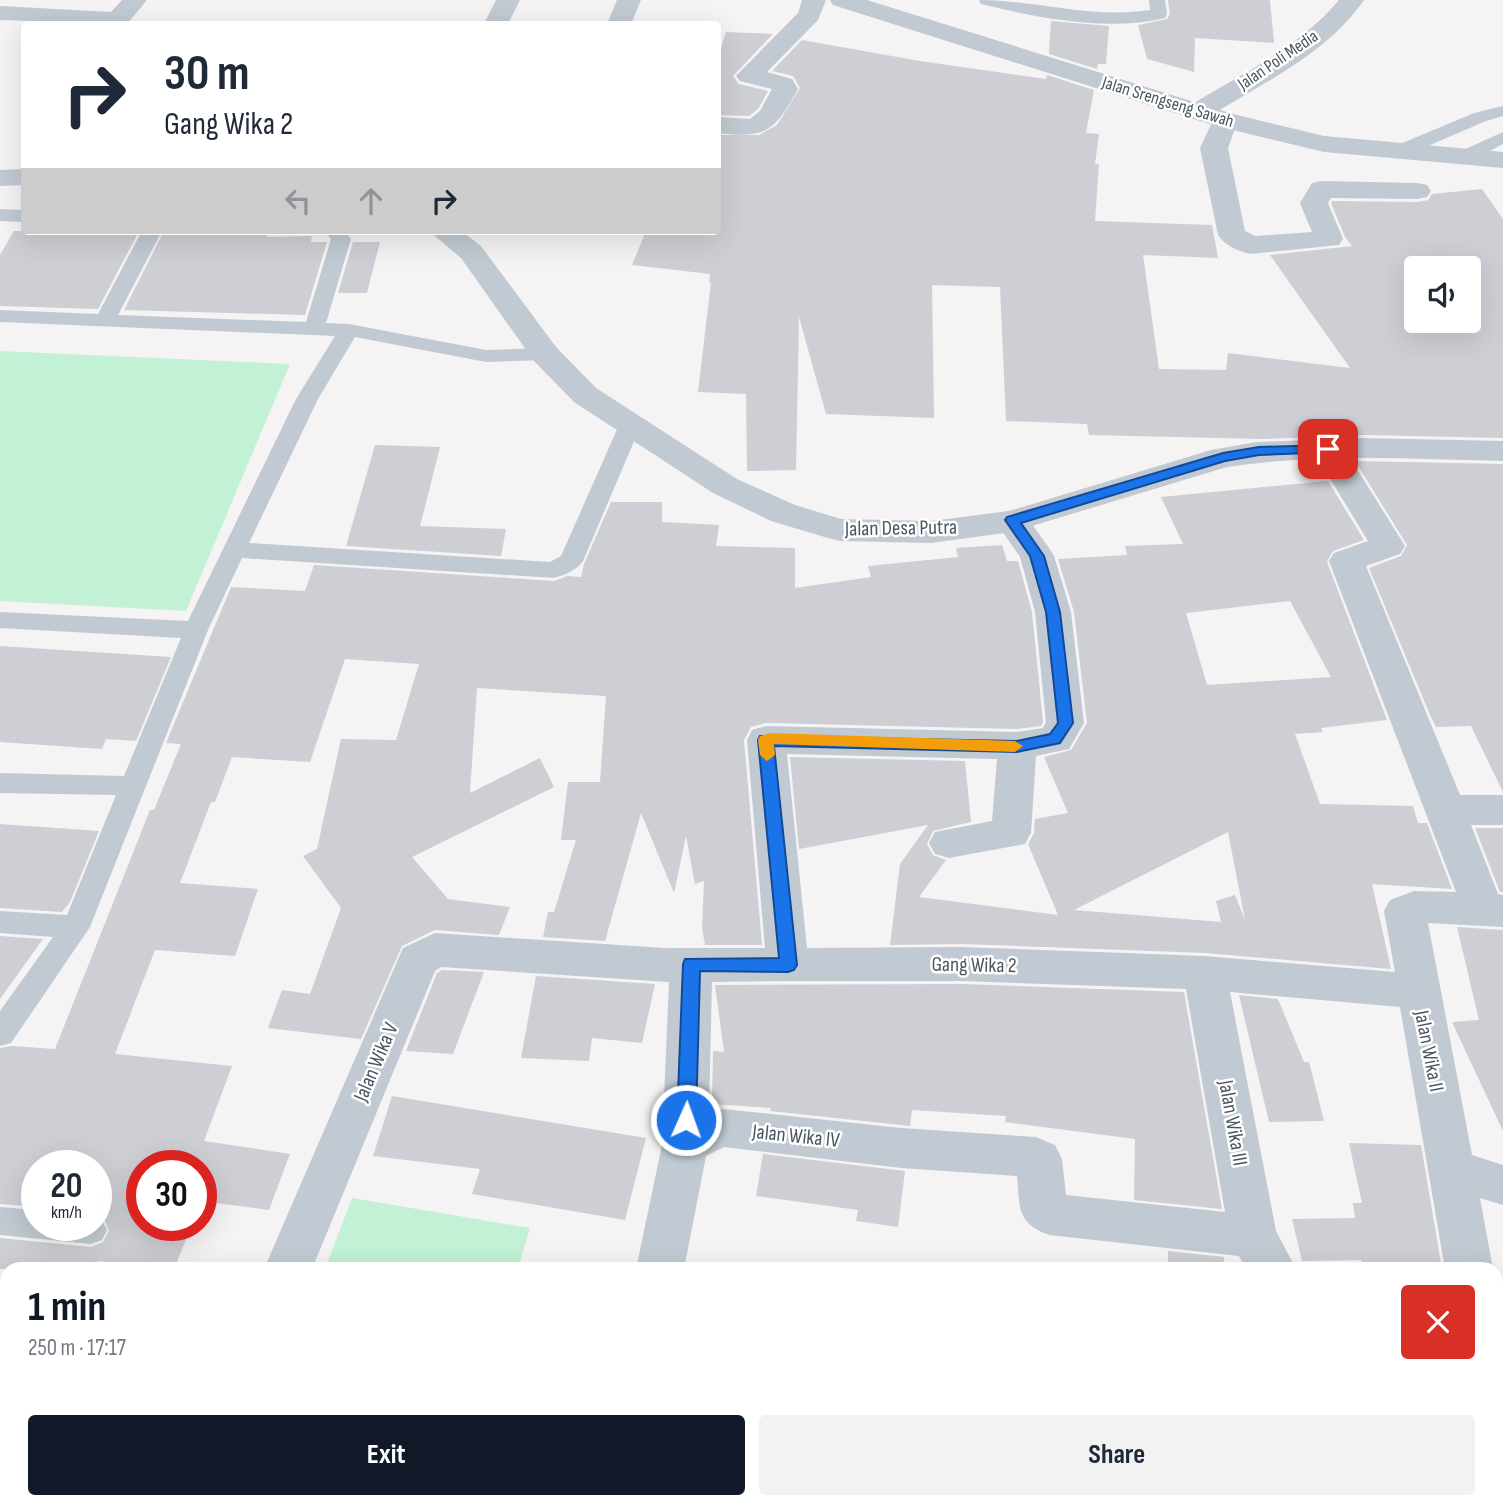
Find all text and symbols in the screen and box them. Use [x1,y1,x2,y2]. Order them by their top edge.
street label: Jalan Poli Media [1233,25,1322,95]
text: 30 m [164,45,249,104]
icon: right [49,49,140,140]
street label: Jalan Srengseng Sawah [1099,72,1236,132]
text: Gang Wika 2 [164,105,293,144]
icon: left [279,182,317,220]
icon: ahead [352,182,390,220]
icon: right [425,182,463,220]
map controls [1404,256,1481,333]
button: sound [1404,256,1481,333]
pin [1298,419,1358,479]
icon: arrive [1309,430,1347,468]
street label: Jalan Desa Putra [844,515,957,541]
street label: Gang Wika 2 [931,952,1017,978]
street label: Jalan Wika II [1409,1007,1449,1094]
street label: Jalan Wika V [348,1018,404,1106]
street label: Jalan Wika III [1213,1077,1253,1168]
position arrow [649,1083,723,1157]
street label: Jalan Wika IV [750,1119,841,1153]
speed limit sign: 30 [126,1150,217,1241]
text: 20 [51,1165,83,1208]
text: km/h [51,1202,82,1223]
text: 1 min [28,1282,106,1333]
button: close [1401,1285,1475,1359]
text: 250 m · 17:17 [28,1334,126,1362]
button: Exit [28,1415,745,1495]
button: Share [759,1415,1475,1495]

